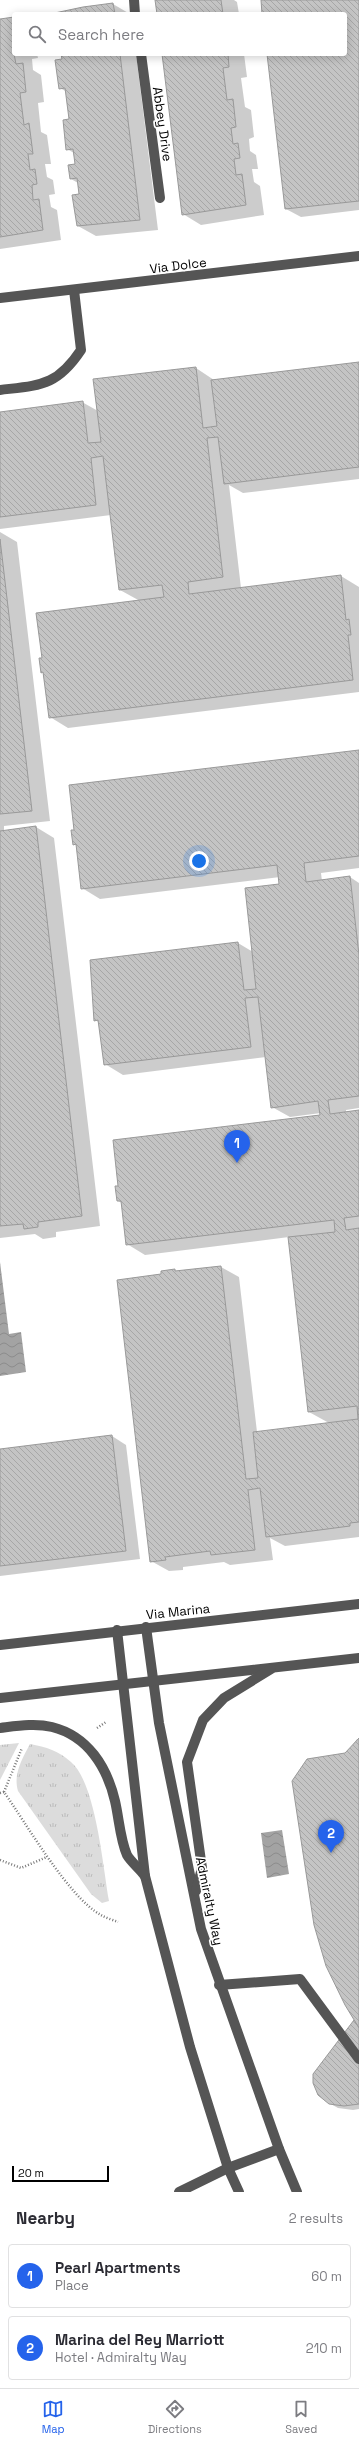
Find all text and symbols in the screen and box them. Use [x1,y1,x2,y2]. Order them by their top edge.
search box [12,12,347,56]
icon: search [26,23,48,45]
text: Search here [58,25,144,44]
street label: Abbey Drive [149,86,176,162]
street label: Via Dolce [149,254,208,277]
your location [189,851,209,871]
pin: 1 [224,1130,250,1163]
street label: Via Marina [145,1600,211,1623]
pin: 2 [318,1820,344,1853]
street label: Admiralty Way [192,1855,227,1947]
scale bar [12,2164,109,2183]
text: 20 m [18,2166,44,2180]
text: Nearby [16,2207,75,2229]
text: 2 results [289,2210,343,2227]
text: Pearl Apartments [55,2258,181,2277]
text: 1 [27,2268,33,2285]
text: 60 m [311,2268,342,2285]
text: Place [55,2277,89,2294]
text: Marina del Rey Marriott [55,2330,224,2349]
text: 2 [26,2340,34,2357]
text: 210 m [306,2340,342,2357]
text: Hotel · Admiralty Way [55,2349,187,2366]
tab: Map [42,2398,65,2436]
tab: Directions [148,2398,202,2436]
tab: Saved [285,2398,317,2436]

